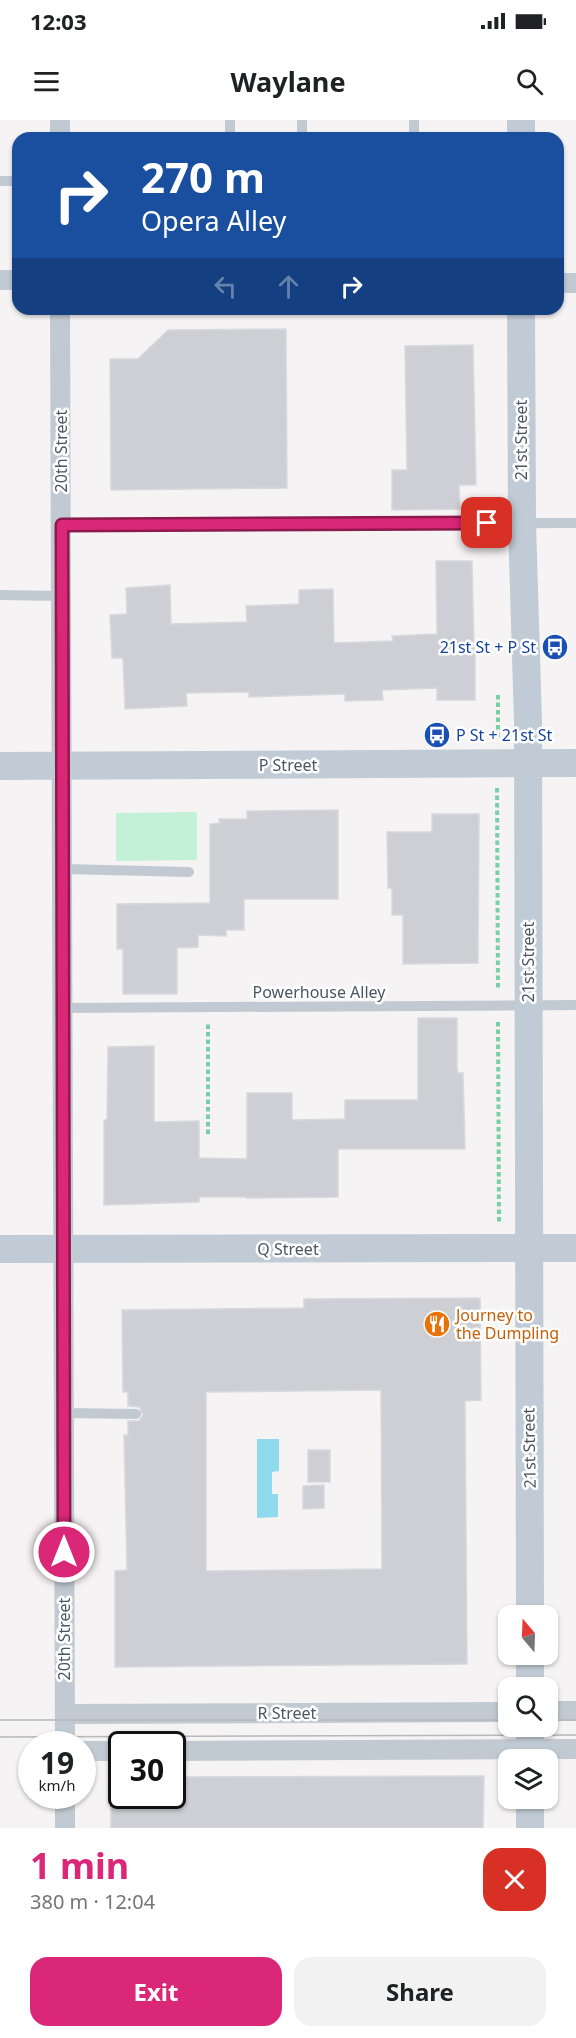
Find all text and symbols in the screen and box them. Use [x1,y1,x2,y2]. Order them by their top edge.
text: 12:03 [30,6,87,36]
text: Waylane [230,63,346,100]
icon: menu [30,65,63,98]
icon: search [513,65,546,98]
text: 270 m [141,148,265,205]
icon: right [42,156,120,234]
text: Opera Alley [141,202,286,239]
icon: left [209,270,242,303]
icon: ahead [272,270,305,303]
icon: right [335,270,368,303]
street label: 21st Street [510,399,532,480]
street label: 20th Street [50,409,72,492]
pin [461,497,512,548]
icon: arrive [470,506,503,539]
bus stop icon: 21st St + P St [540,632,570,662]
place label: 21st St + P St [440,636,536,658]
bus stop icon: P St + 21st St [422,720,452,750]
place label: P St + 21st St [456,724,553,746]
street label: P Street [259,754,317,776]
street label: 21st Street [517,921,539,1002]
street label: Powerhouse Alley [253,981,386,1003]
street label: Q Street [257,1238,319,1260]
place label: Journey to the Dumpling [454,1304,559,1344]
restaurant icon: Journey to the Dumpling [422,1309,452,1339]
street label: 21st Street [517,1407,541,1488]
position arrow [32,1520,96,1584]
street label: 20th Street [53,1597,75,1680]
north arrow [498,1605,558,1665]
map controls [498,1605,558,1809]
button: search [498,1677,558,1737]
street label: R Street [258,1702,317,1724]
speed limit sign: 30 [108,1731,186,1809]
text: 19 [40,1742,74,1783]
button: layers [498,1749,558,1809]
text: km/h [39,1775,75,1795]
text: 1 min [30,1841,129,1890]
button: close [483,1848,546,1911]
text: 380 m · 12:04 [30,1888,155,1915]
button: Exit [30,1957,282,2026]
button: Share [294,1957,546,2026]

